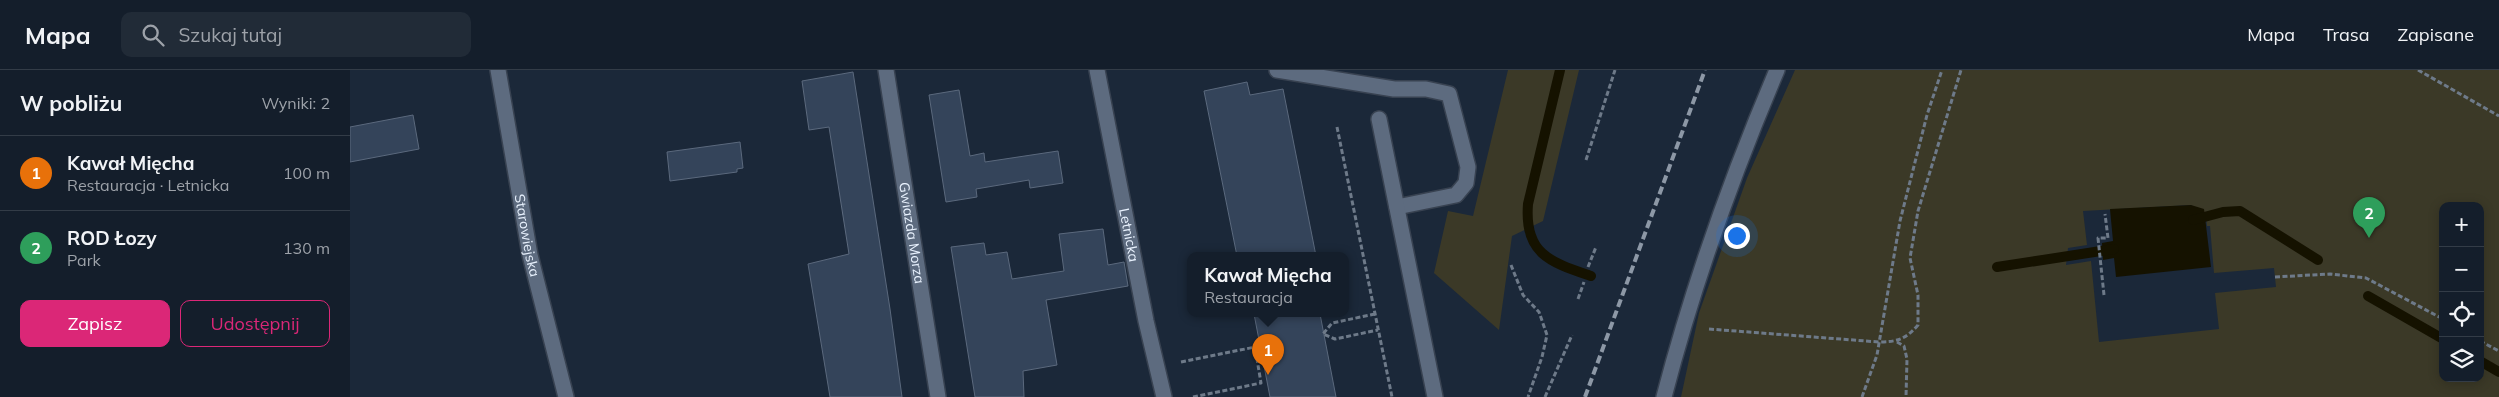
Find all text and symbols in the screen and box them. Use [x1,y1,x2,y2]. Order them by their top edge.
search box [121,12,471,57]
text: Mapa [25,20,91,50]
icon: search [139,21,167,49]
text: Szukaj tutaj [179,23,282,47]
text: Mapa [2247,23,2295,46]
text: Trasa [2323,23,2370,46]
text: Zapisane [2398,23,2474,46]
text: W pobliżu [20,90,122,116]
text: Wyniki: 2 [261,93,330,113]
text: Kawał Mięcha [67,151,195,175]
text: 1 [31,163,41,183]
text: 100 m [283,163,330,183]
text: Restauracja · Letnicka [67,175,229,195]
street label: Gwiazda Morza [895,181,929,285]
street label: Starowiejska [511,193,544,279]
pin: 2 [2353,197,2385,238]
map controls [2439,202,2484,382]
button: + [2439,202,2484,247]
street label: Letnicka [1115,207,1143,263]
your location [1724,223,1750,249]
text: ROD Łozy [67,226,157,250]
text: 2 [31,238,41,258]
text: 130 m [283,238,330,258]
button: − [2439,247,2484,292]
text: Park [67,250,101,270]
popup [1187,252,1349,317]
text: Kawał Mięcha [1204,263,1332,287]
text: Restauracja [1204,287,1293,307]
button: locate [2439,292,2484,337]
button: Zapisz [20,300,170,347]
button: Udostępnij [180,300,330,347]
pin: 1 [1252,334,1284,375]
button: layers [2439,337,2484,382]

